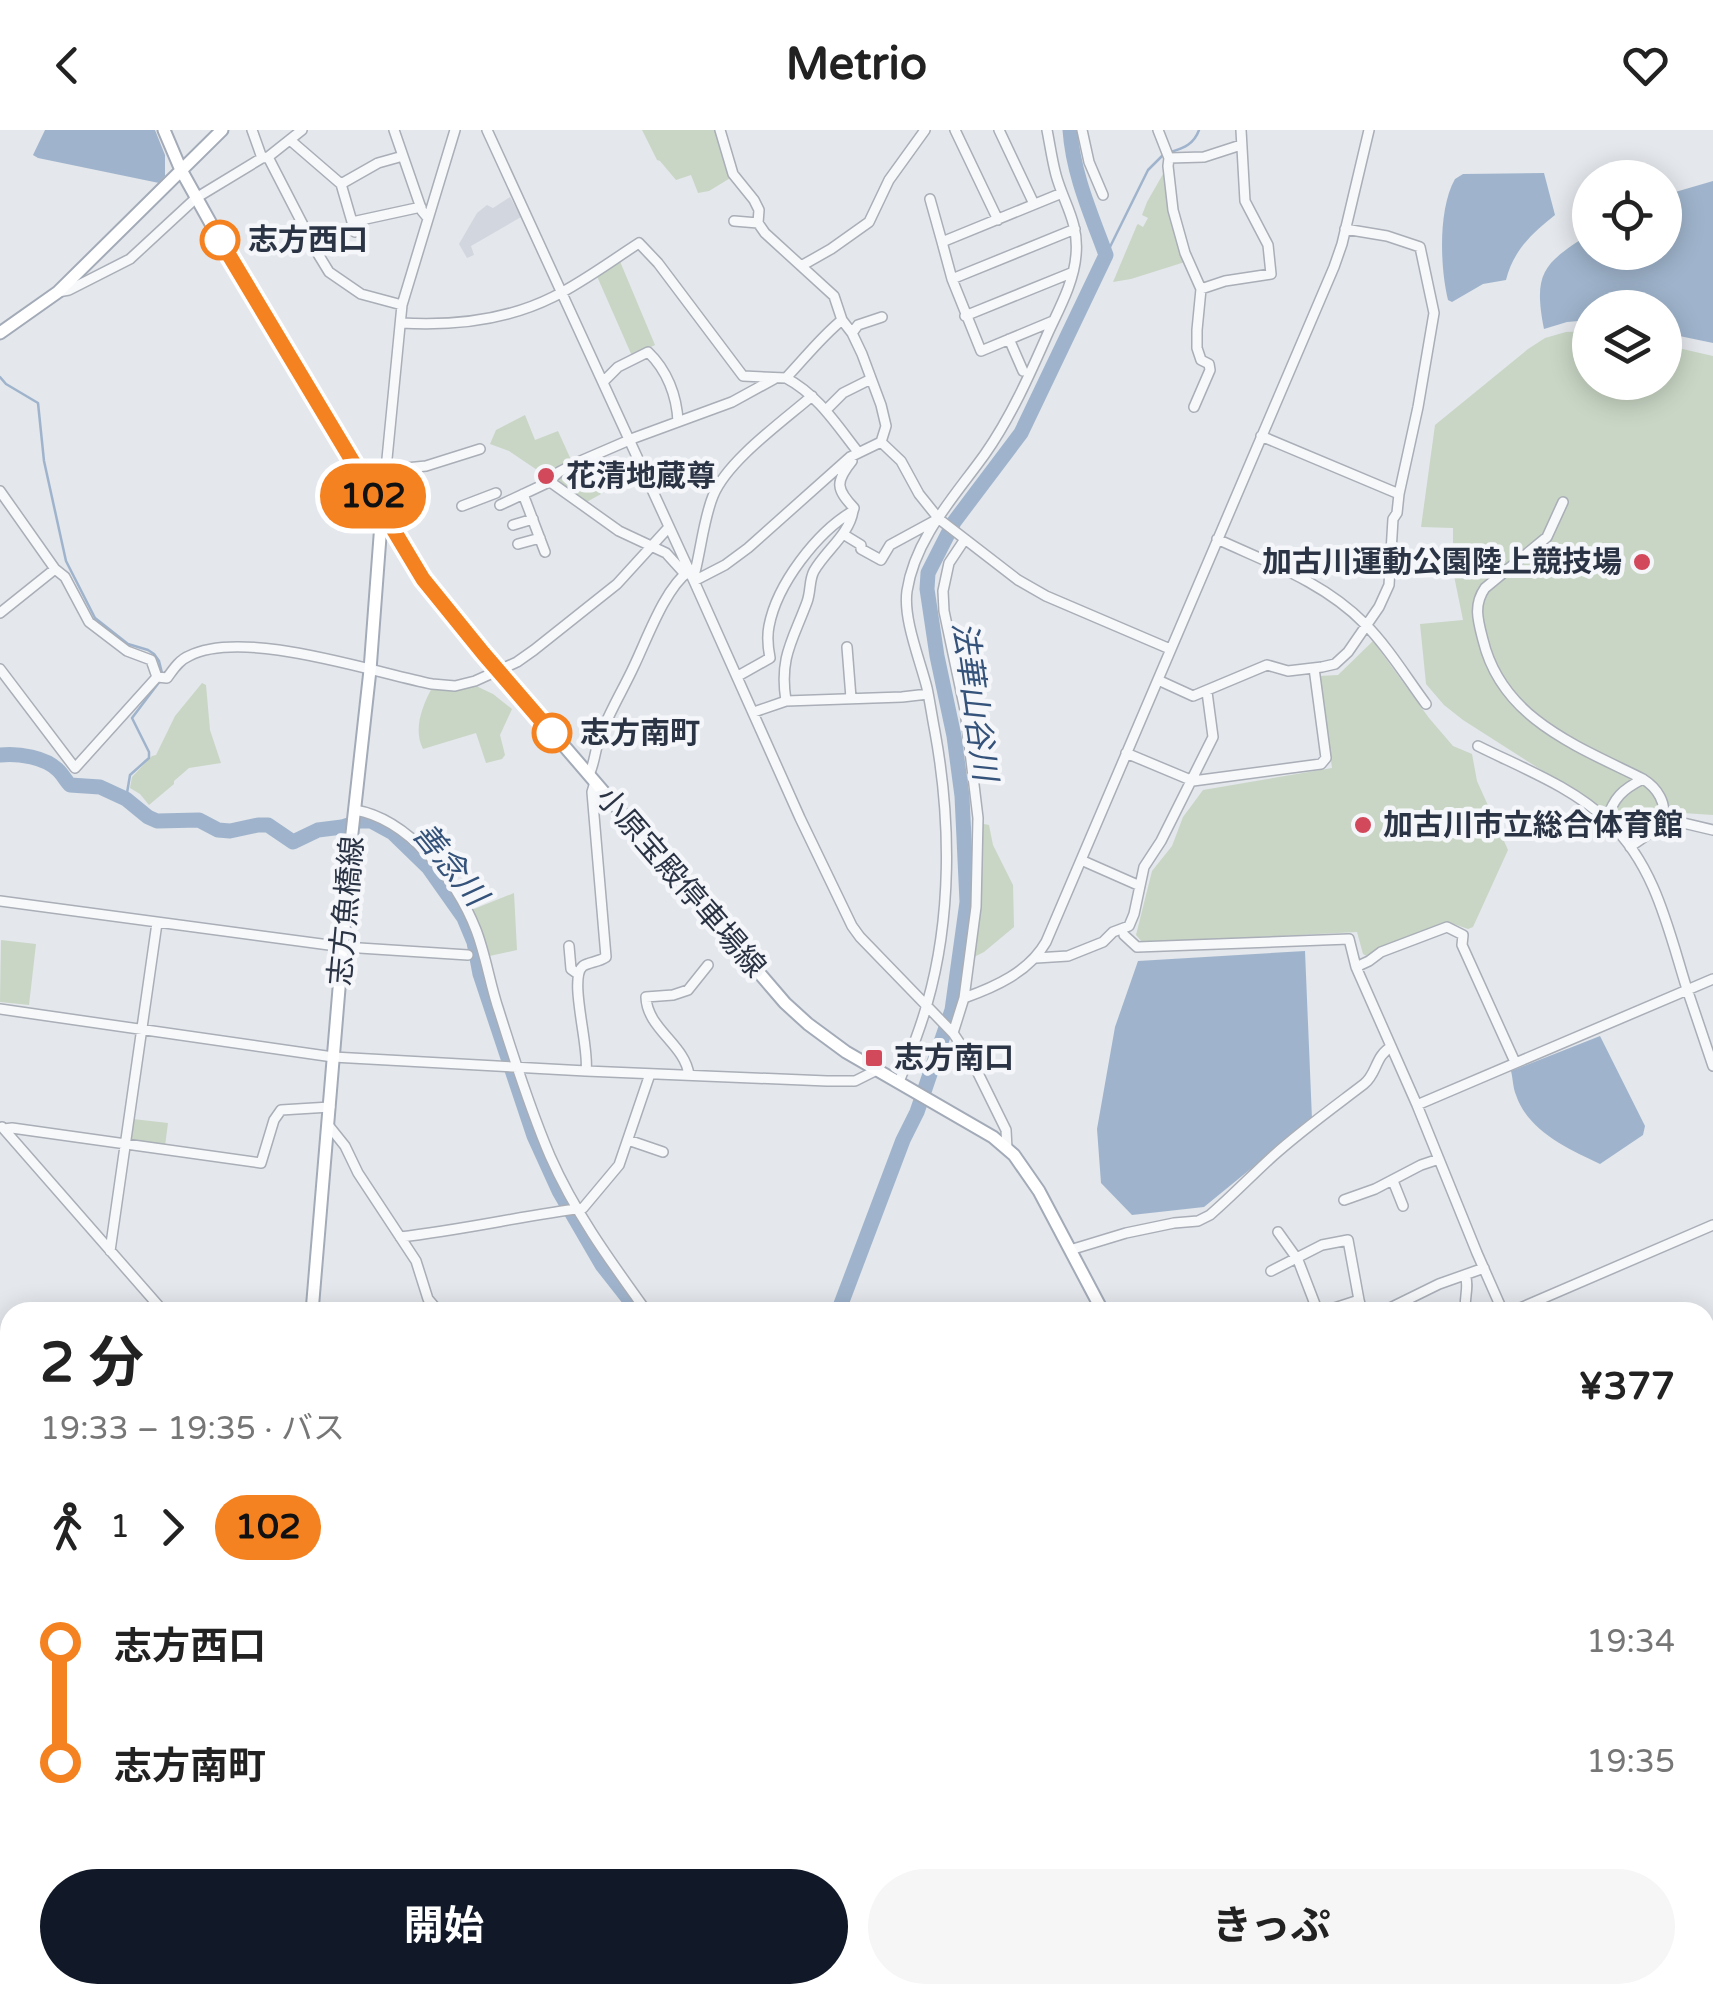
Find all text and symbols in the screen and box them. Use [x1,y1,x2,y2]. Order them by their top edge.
icon: back [40,38,95,93]
text: Metrio [786,38,927,92]
icon: heart [1618,38,1673,93]
map controls [1572,160,1682,400]
button: locate [1572,160,1682,270]
marker: 志方西口 [201,221,239,259]
place label: 志方西口 [248,222,368,259]
button: layers [1572,290,1682,400]
place label: 花清地蔵尊 [566,458,716,495]
line badge: 102 [316,464,430,528]
marker: 花清地蔵尊 [535,465,557,487]
text: 102 [340,475,406,517]
place label: 加古川運動公園陸上競技場 [1262,544,1622,581]
marker: 加古川運動公園陸上競技場 [1631,551,1653,573]
water label: 法華山谷川 [944,619,1004,786]
marker: 志方南町 [533,714,571,752]
place label: 志方南町 [580,715,700,752]
street label: 小原宝殿停車場線 [588,780,773,985]
place label: 加古川市立総合体育館 [1383,807,1683,844]
marker: 加古川市立総合体育館 [1352,814,1374,836]
water label: 善念川 [404,815,496,916]
street label: 志方魚橋線 [322,835,371,987]
place label: 志方南口 [894,1040,1014,1077]
marker: 志方南口 [863,1047,885,1069]
text: 2 分 [40,1331,144,1397]
text: ¥377 [1578,1364,1675,1410]
text: 19:33 – 19:35 · バス [40,1410,345,1448]
icon: walk [40,1500,95,1555]
icon: forward [145,1500,200,1555]
text: 102 [235,1506,301,1548]
text: 1 [110,1508,130,1546]
text: 19:34 [1586,1623,1675,1661]
text: 志方西口 [114,1624,266,1670]
text: 19:35 [1586,1743,1675,1781]
text: 志方南町 [114,1744,266,1790]
button: 開始 [40,1869,848,1984]
button: きっぷ [868,1869,1675,1984]

